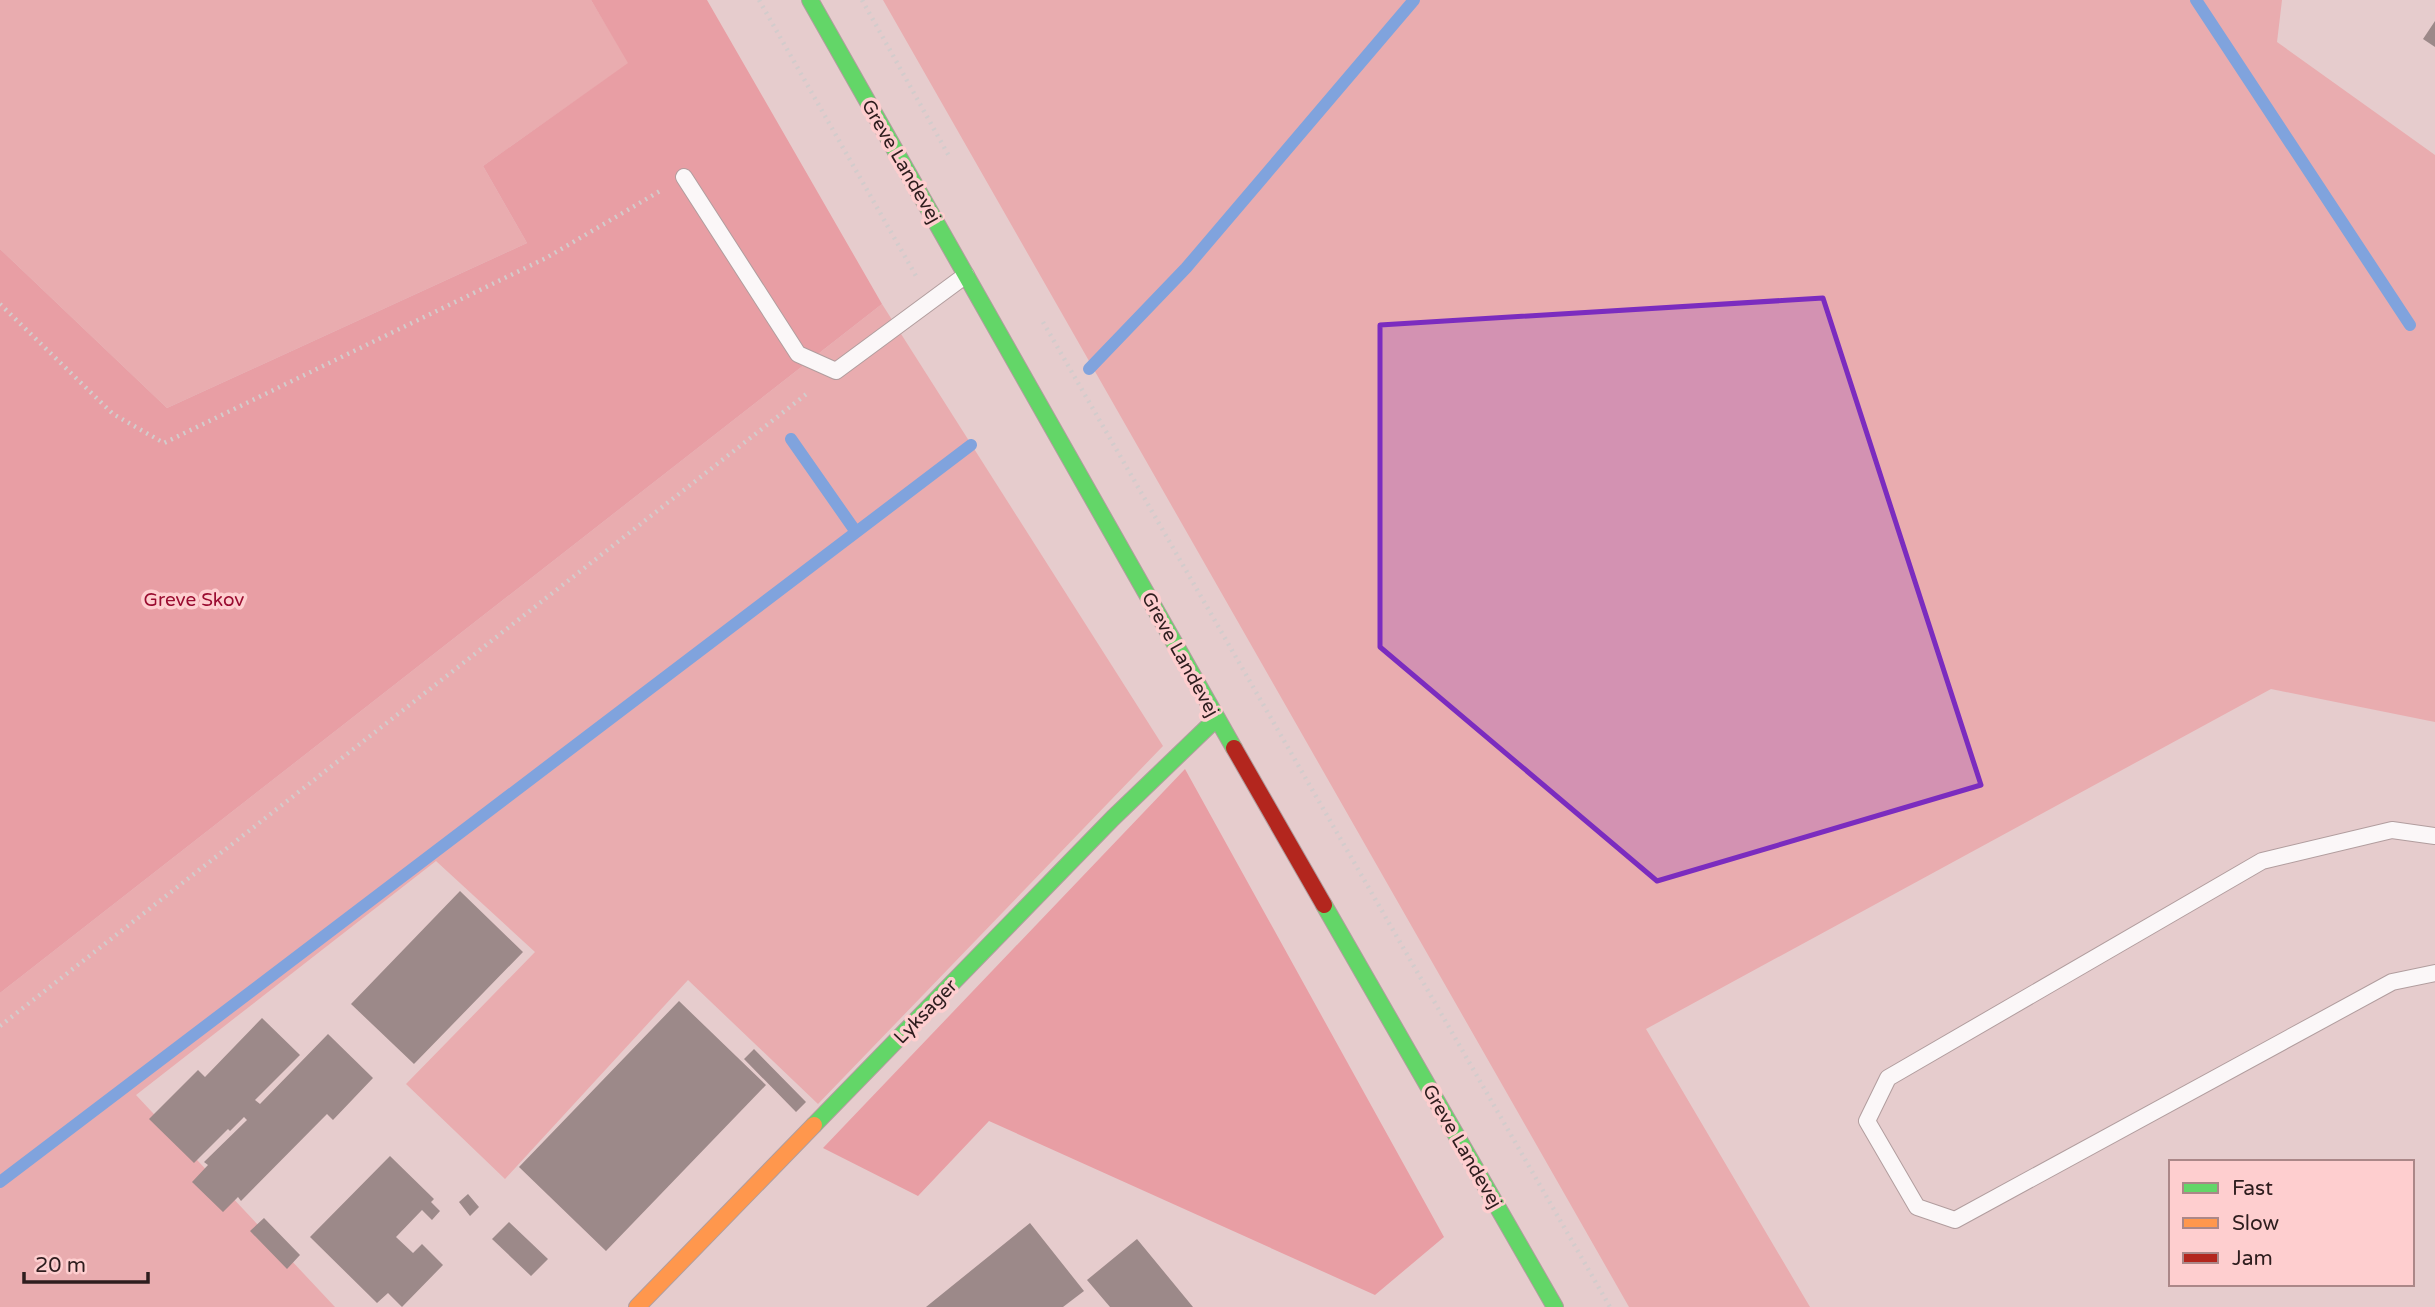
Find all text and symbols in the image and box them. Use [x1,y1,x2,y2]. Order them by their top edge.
street label: Greve Landevej [857,96,945,227]
street label: Greve Landevej [1137,588,1223,721]
park label: Greve Skov [144,589,244,611]
street label: Lyksager [890,974,962,1049]
street label: Greve Landevej [1418,1081,1506,1212]
legend [2169,1160,2414,1286]
text: Fast [2232,1176,2273,1201]
text: Slow [2232,1211,2280,1236]
scale bar [24,1240,149,1284]
text: Jam [2232,1246,2273,1271]
text: 20 m [35,1253,86,1278]

